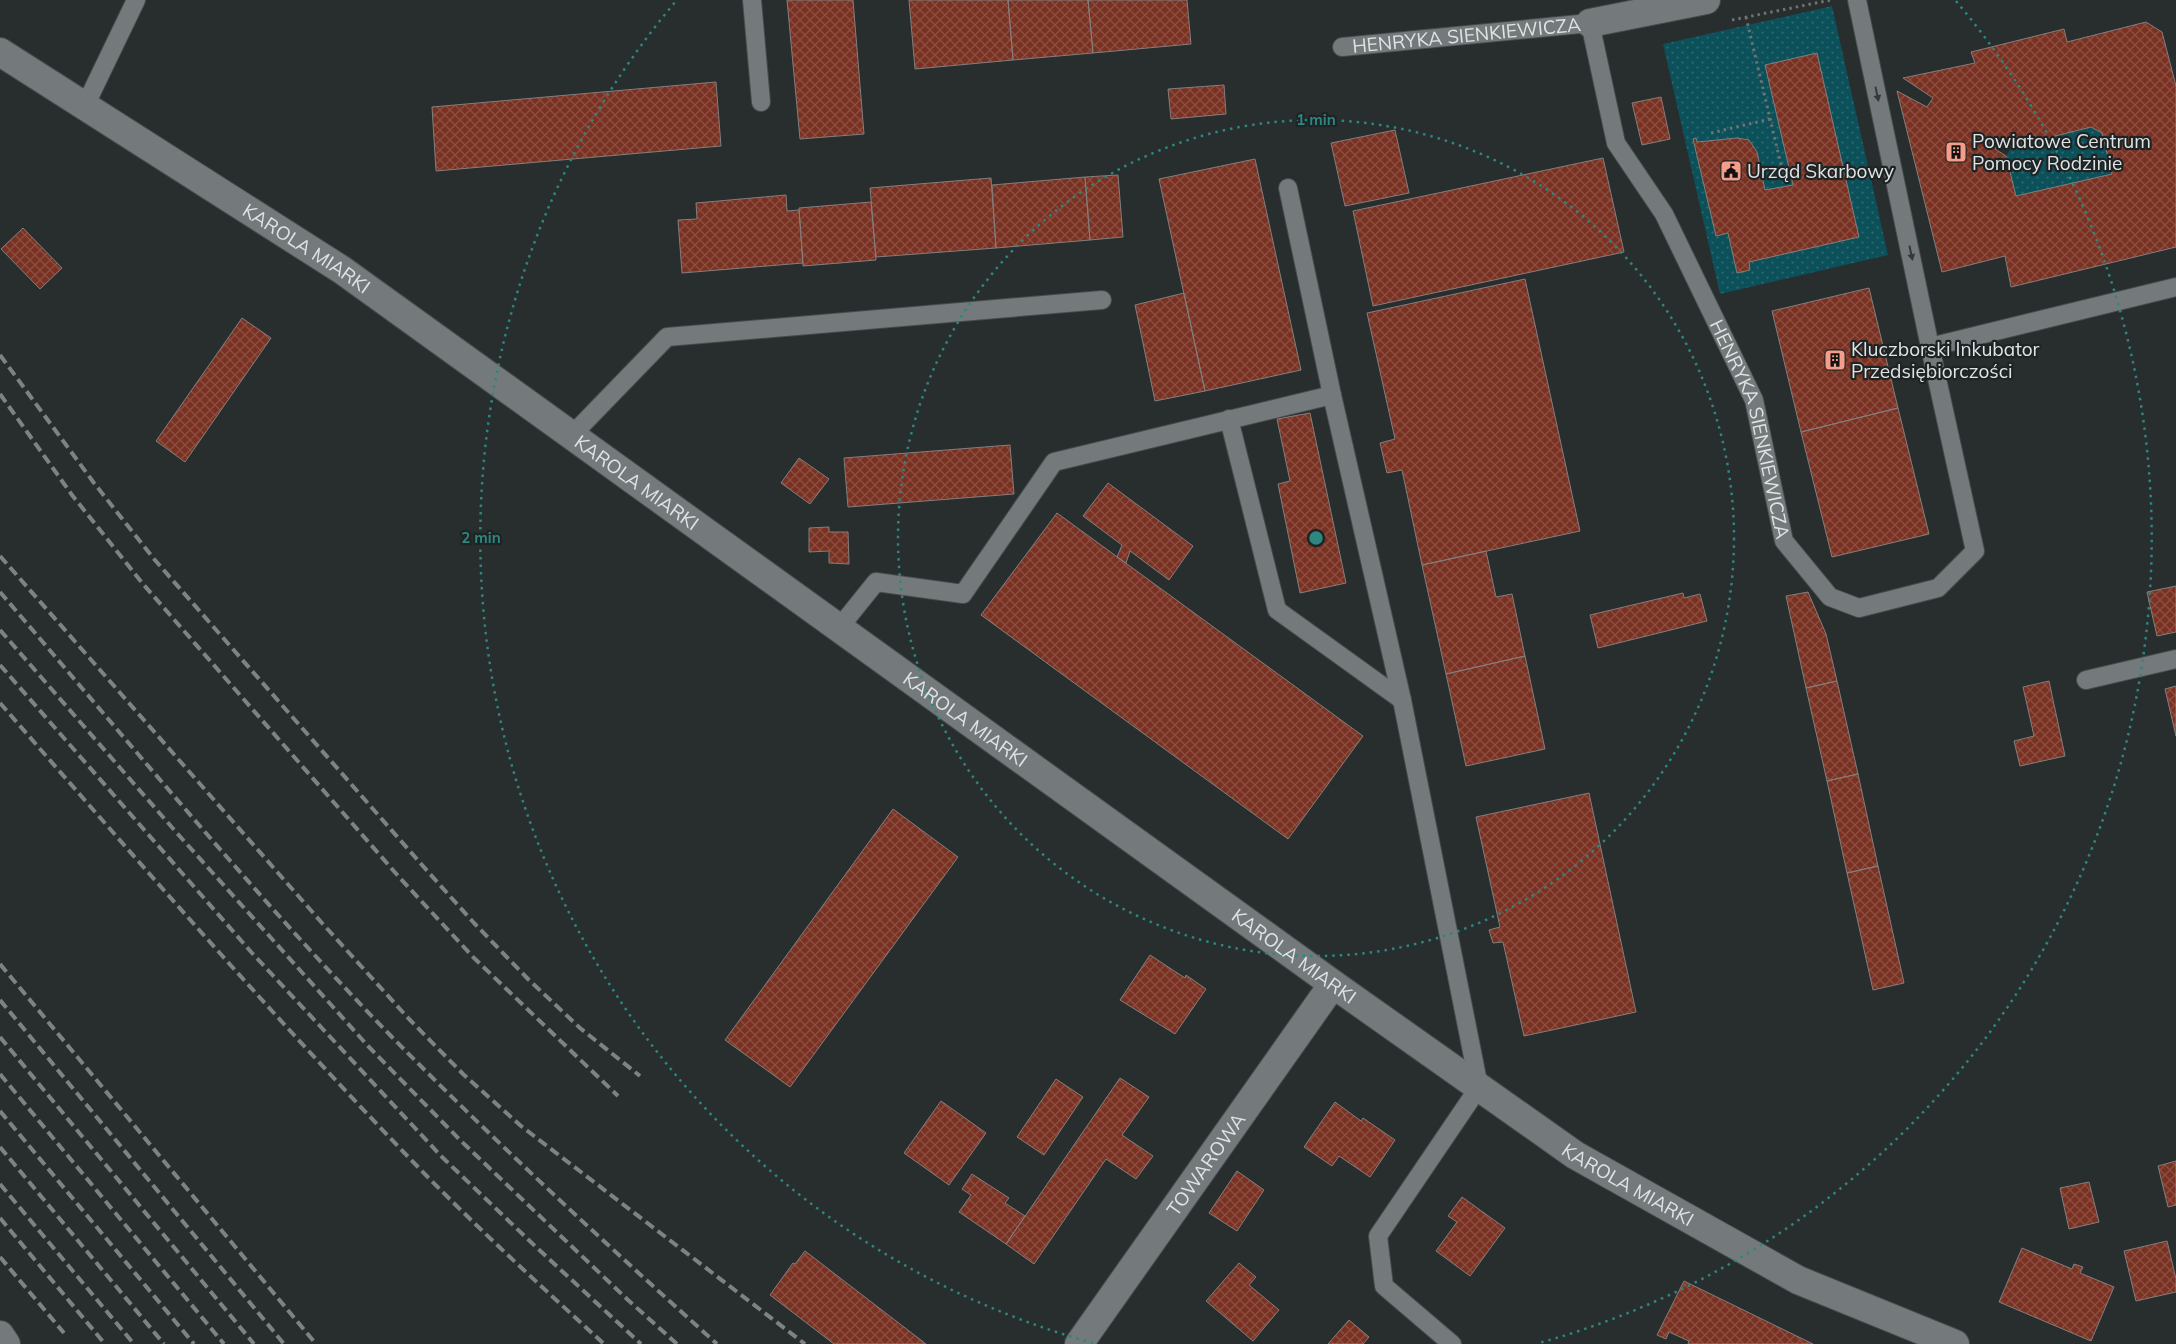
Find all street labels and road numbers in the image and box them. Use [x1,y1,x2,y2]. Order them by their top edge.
street label: HENRYKA SIENKIEWICZA [1351,12,1582,58]
street label: KAROLA MIARKI [238,198,375,299]
street label: HENRYKA SIENKIEWICZA [1705,316,1795,541]
street label: KAROLA MIARKI [570,430,704,535]
street label: KAROLA MIARKI [899,666,1032,772]
street label: KAROLA MIARKI [1227,903,1361,1009]
street label: TOWAROWA [1161,1108,1250,1220]
street label: KAROLA MIARKI [1557,1138,1698,1231]

